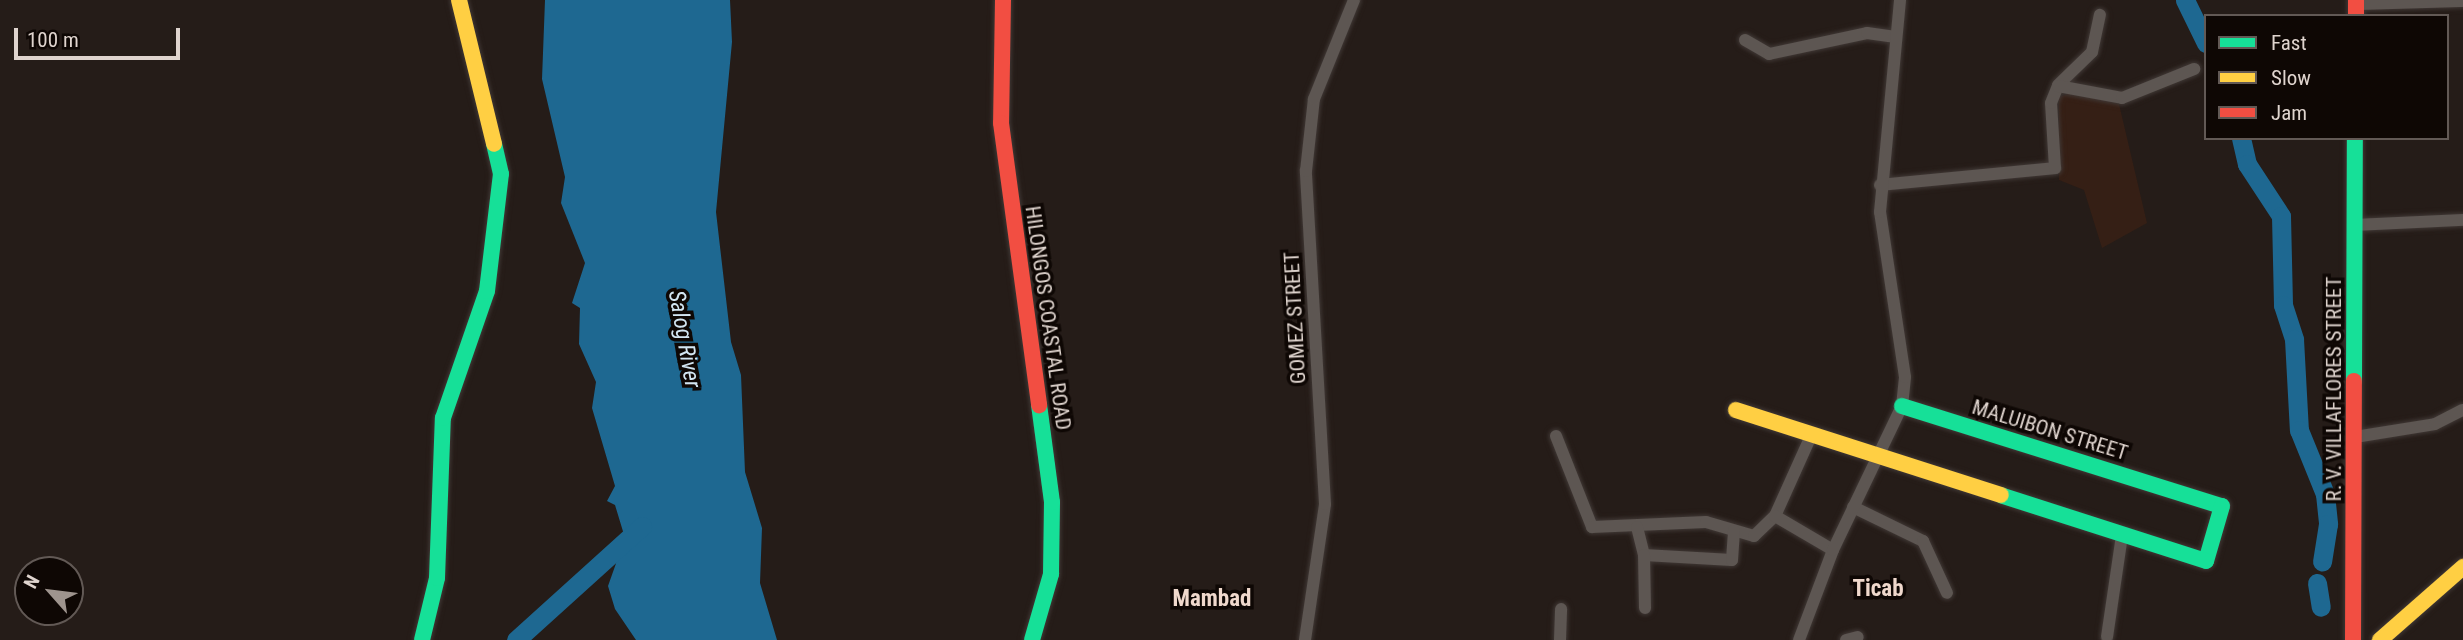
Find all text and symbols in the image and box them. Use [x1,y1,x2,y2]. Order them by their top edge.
scale bar [18,14,184,58]
legend [2204,14,2449,140]
text: 100 m [27,28,79,52]
text: Fast [2271,31,2307,55]
text: Slow [2271,66,2311,90]
text: Jam [2271,101,2307,125]
street label: HILONGOS COASTAL ROAD [1020,204,1076,432]
street label: GOMEZ STREET [1279,251,1311,385]
street label: R. V. VILLAFLORES STREET [2321,277,2347,501]
water label: Salog River [662,288,706,390]
street label: MALUIBON STREET [1969,394,2131,466]
north arrow [14,556,84,626]
text: N [19,571,45,592]
district label: Ticab [1852,575,1904,603]
district label: Mambad [1173,585,1251,613]

